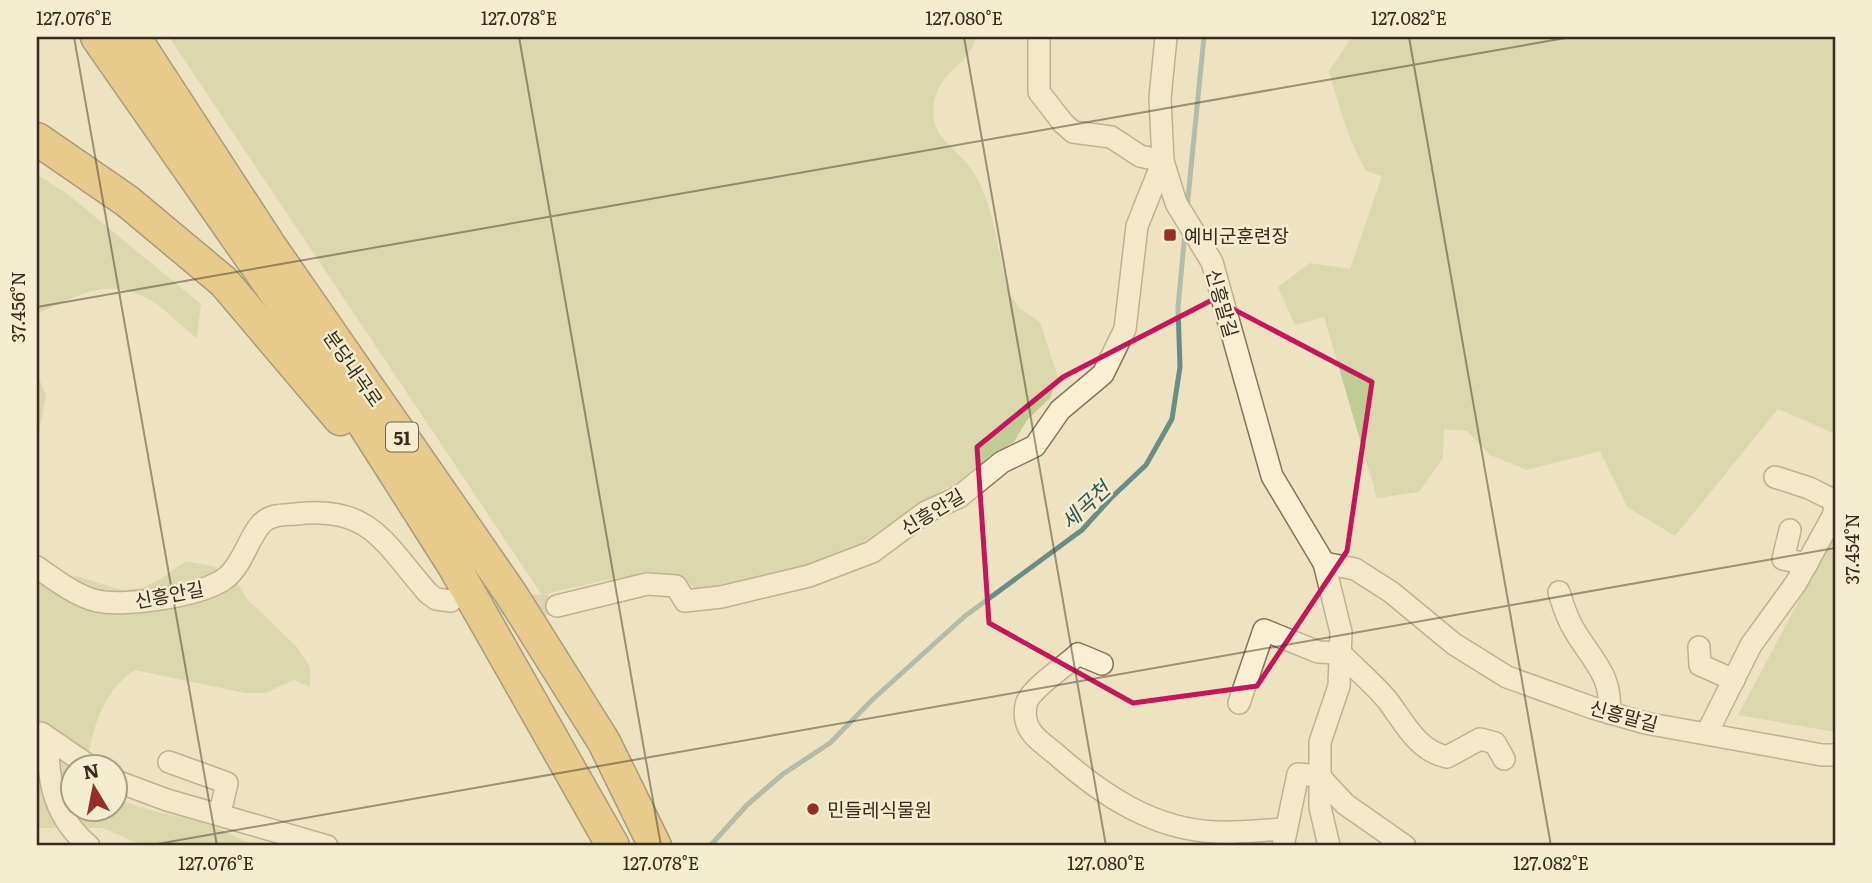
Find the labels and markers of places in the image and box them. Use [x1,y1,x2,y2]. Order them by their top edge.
place label: 예비군훈련장 [1184,221,1289,249]
marker: 예비군훈련장 [1162,227,1178,243]
place label: 민들레식물원 [827,795,932,823]
marker: 민들레식물원 [805,801,821,817]

